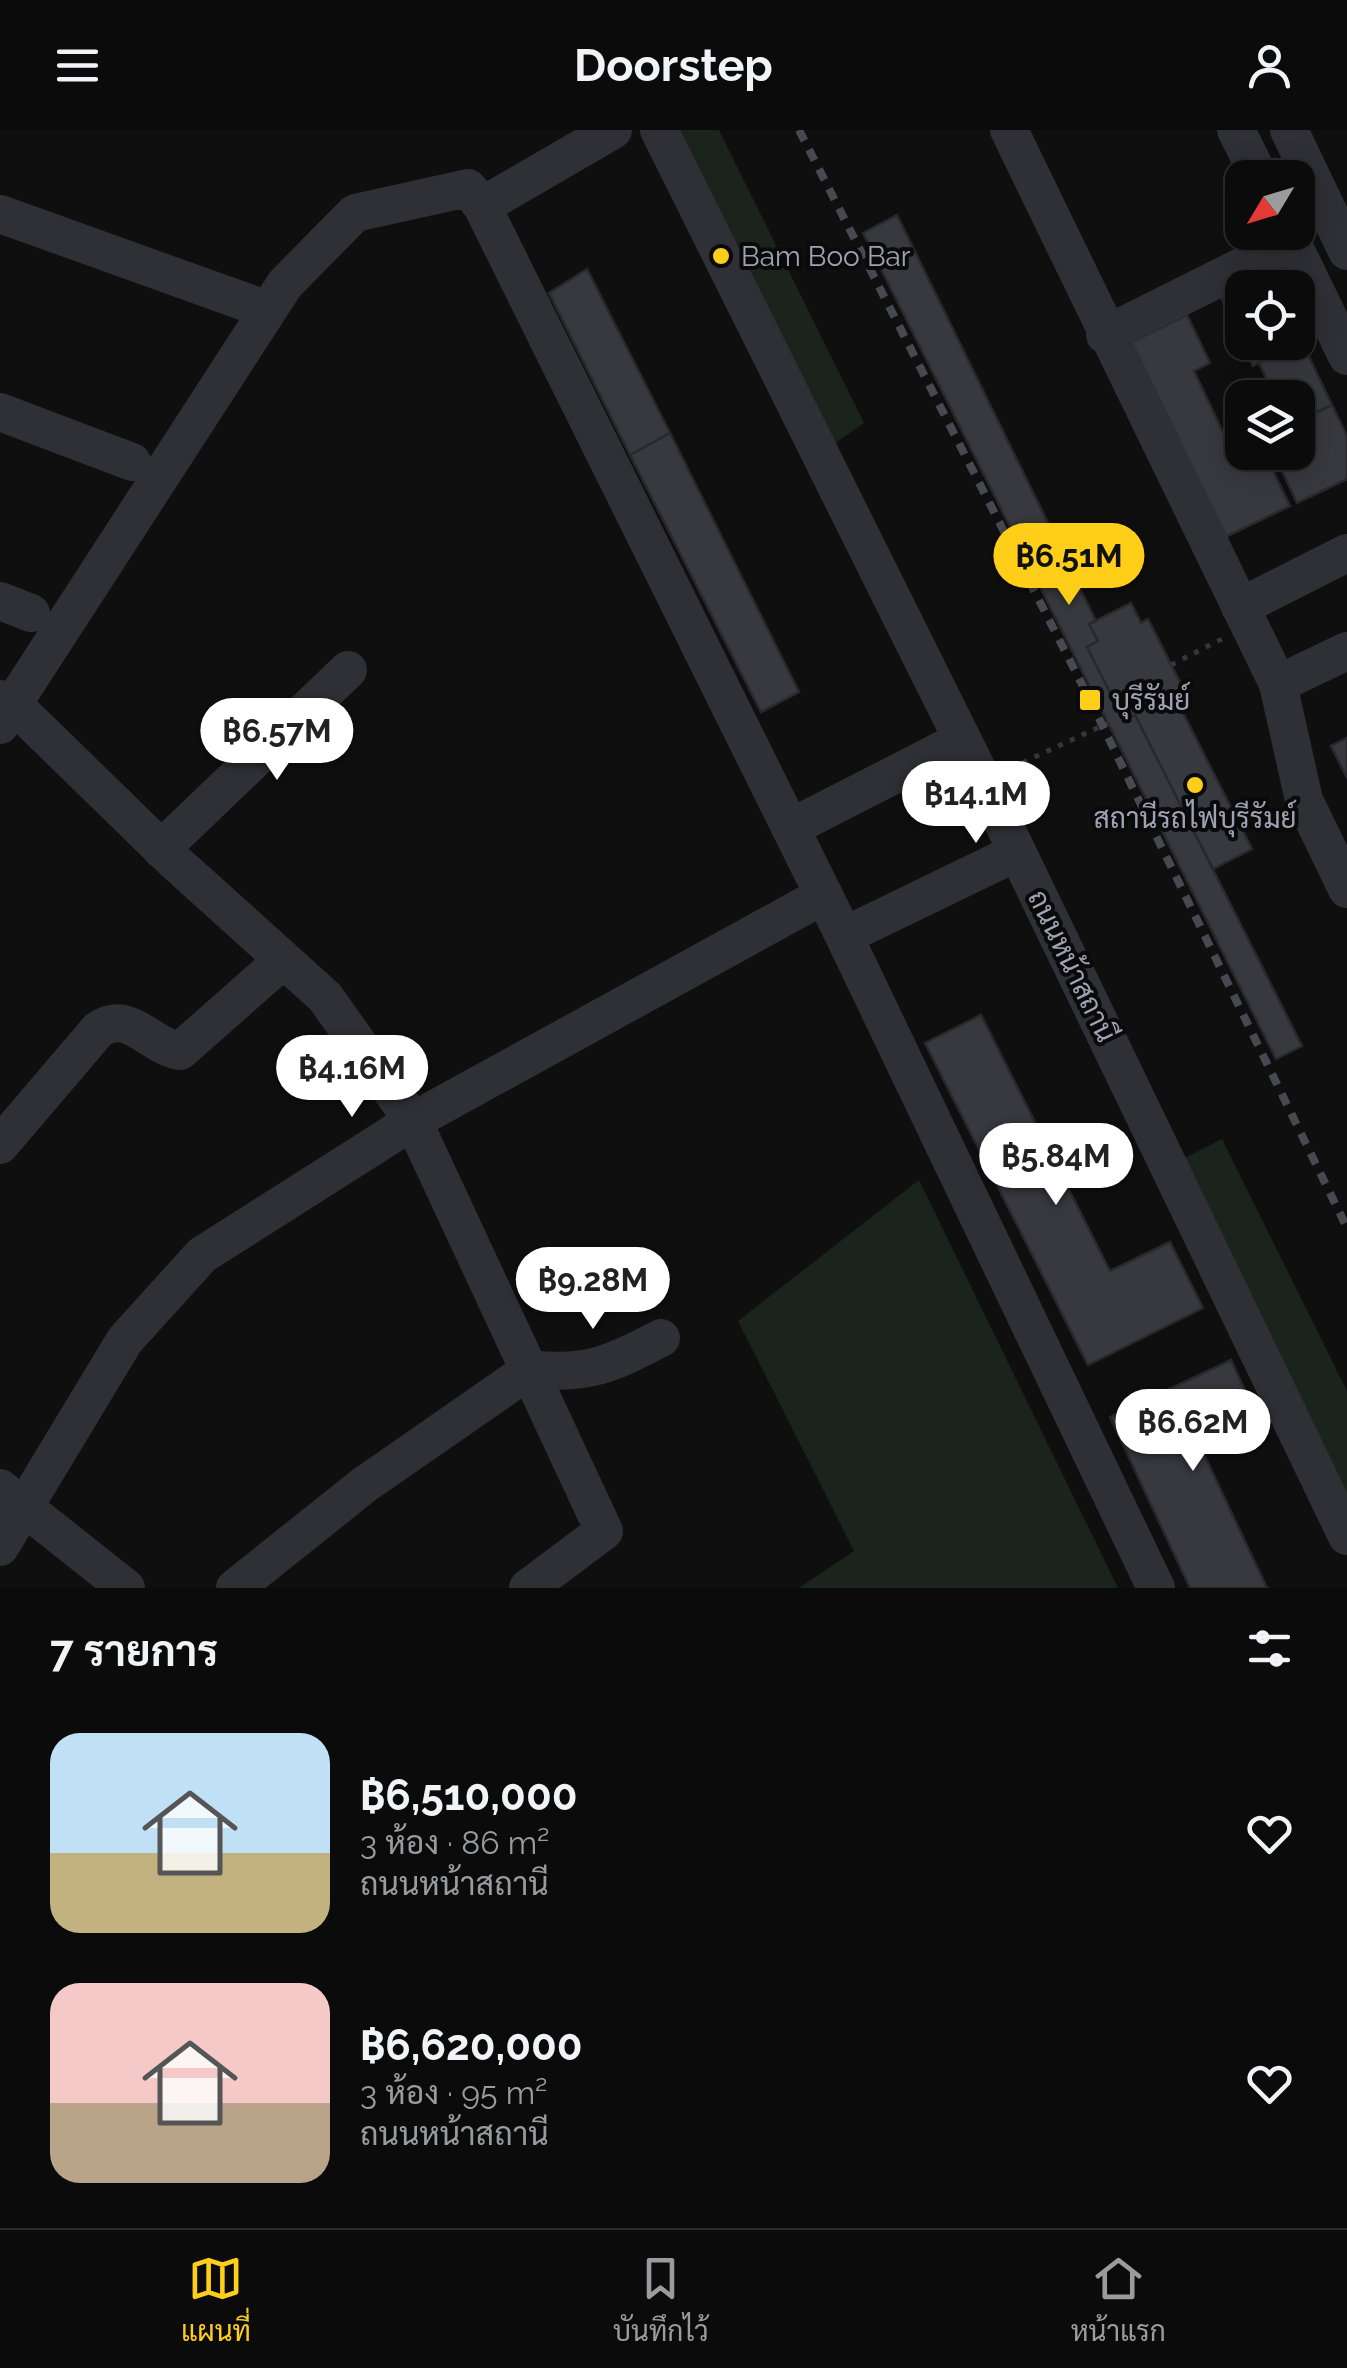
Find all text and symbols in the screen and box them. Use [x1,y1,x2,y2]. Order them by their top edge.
icon: menu [50,38,105,93]
icon: person [1242,38,1297,93]
text: Doorstep [574,39,773,92]
north arrow [1225,160,1315,250]
map controls [1225,160,1315,470]
place label: Bam Boo Bar [741,240,911,273]
marker: Bam Boo Bar [710,245,732,267]
button: locate [1225,270,1315,360]
button: layers [1225,380,1315,470]
pin: ฿6.51M [988,523,1150,608]
text: ฿6.51M [1015,537,1123,574]
place label: บุรีรัมย์ [1112,681,1190,720]
marker: บุรีรัมย์ [1077,687,1103,713]
pin: ฿6.57M [196,698,358,783]
text: ฿6.57M [222,712,332,749]
pin: ฿14.1M [895,761,1057,846]
marker: สถานีรถไฟบุรีรัมย์ [1184,774,1206,796]
text: ฿14.1M [924,775,1028,812]
place label: สถานีรถไฟบุรีรัมย์ [1093,799,1297,838]
street label: ถนนหน้าสถานี [1021,884,1125,1047]
pin: ฿4.16M [271,1035,433,1120]
text: ฿4.16M [298,1049,406,1086]
pin: ฿5.84M [975,1123,1137,1208]
text: ฿5.84M [1001,1137,1111,1174]
pin: ฿9.28M [512,1247,674,1332]
text: ฿9.28M [538,1261,648,1298]
pin: ฿6.62M [1112,1389,1274,1474]
text: ฿6.62M [1137,1403,1249,1440]
icon: filters [1242,1621,1297,1676]
text: 7 รายการ [50,1627,218,1676]
text: ฿6,510,000 [360,1771,577,1820]
icon: home [130,1773,250,1893]
icon: heart [1242,1806,1297,1861]
text: 3 ห้อง · 86 m² [360,1824,550,1861]
text: ถนนหน้าสถานี [360,1865,549,1902]
text: ฿6,620,000 [360,2021,583,2070]
icon: home [130,2023,250,2143]
icon: heart [1242,2056,1297,2111]
text: 3 ห้อง · 95 m² [360,2074,547,2111]
text: ถนนหน้าสถานี [360,2115,549,2152]
tab: แผนที่ [181,2251,251,2348]
tab: บันทึกไว้ [613,2251,709,2348]
tab: หน้าแรก [1071,2251,1166,2348]

